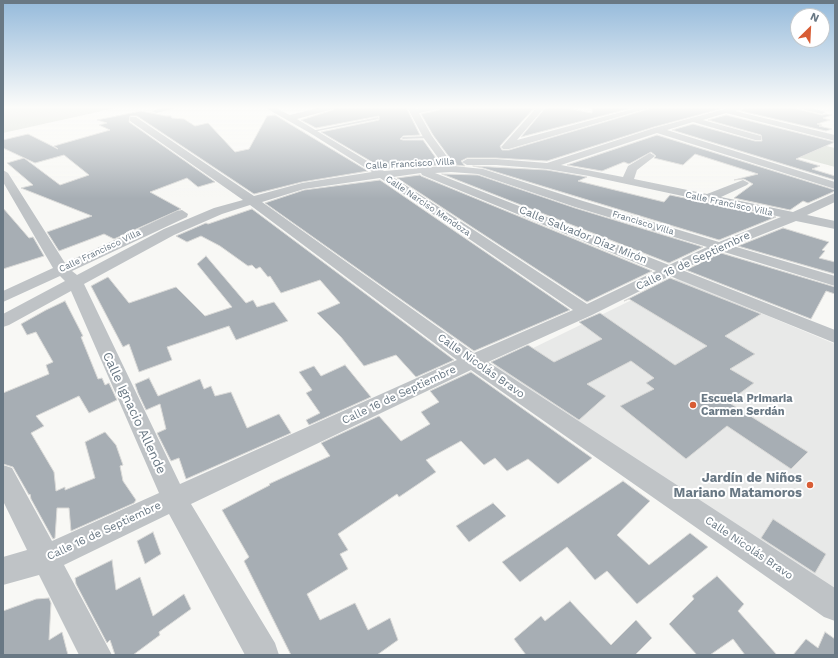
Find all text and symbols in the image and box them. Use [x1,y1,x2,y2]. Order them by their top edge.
north arrow [790,8,830,48]
text: N [808,10,821,25]
street label: Calle Francisco Villa [365,156,455,172]
street label: Calle Narciso Mendoza [383,174,473,238]
street label: Calle Francisco Villa [684,189,774,219]
street label: Calle Salvador Díaz Mirón [517,203,649,267]
street label: Francisco Villa [611,209,675,237]
street label: Calle Francisco Villa [57,227,143,275]
street label: Calle 16 de Septiembre [634,229,752,293]
street label: Calle Nicolás Bravo [435,331,527,401]
street label: Calle Ignacio Allende [99,349,169,477]
street label: Calle 16 de Septiembre [340,363,458,427]
place label: Escuela Primaria Carmen Serdán [701,392,793,418]
marker: Escuela Primaria Carmen Serdán [688,400,698,410]
place label: Jardín de Niños Mariano Matamoros [674,470,802,501]
marker: Jardín de Niños Mariano Matamoros [805,480,815,490]
street label: Calle 16 de Septiembre [45,499,163,563]
street label: Calle Nicolás Bravo [702,514,796,582]

